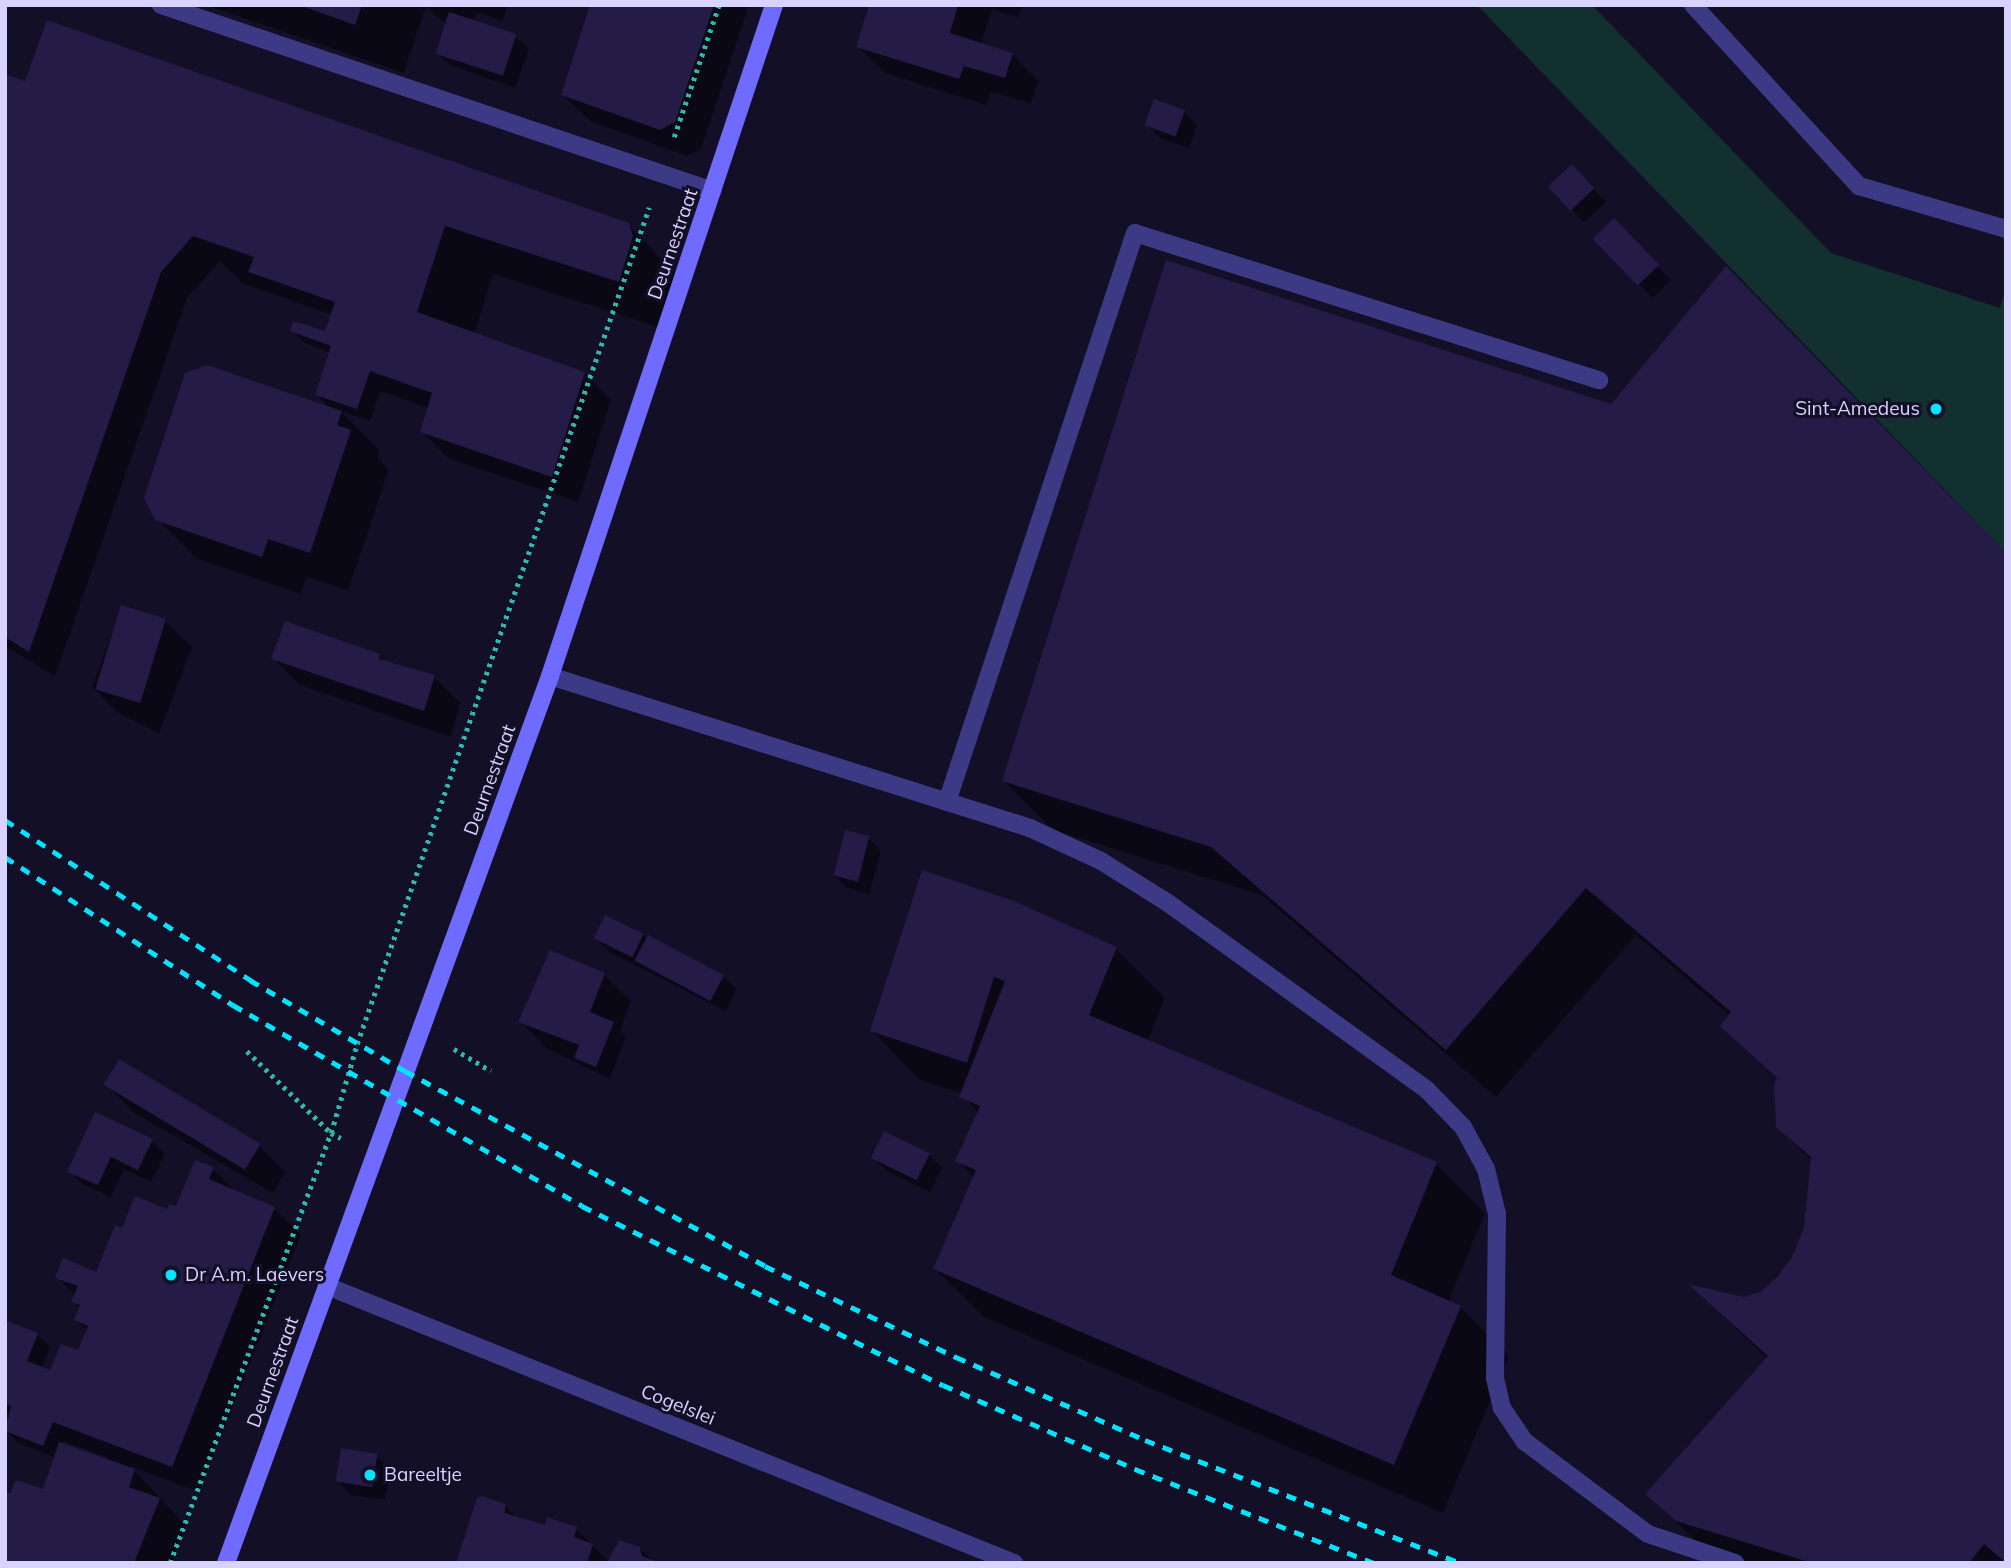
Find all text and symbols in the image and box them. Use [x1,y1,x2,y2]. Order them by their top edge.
street label: Deurnestraat [643,185,703,303]
place label: Sint-Amedeus [1795,398,1920,420]
marker: Sint-Amedeus [1926,399,1946,419]
street label: Deurnestraat [459,722,521,838]
place label: Dr A.m. Laevers [185,1264,324,1286]
marker: Dr A.m. Laevers [163,1267,179,1283]
street label: Deurnestraat [242,1314,304,1430]
street label: Cogelslei [637,1380,719,1430]
place label: Bareeltje [384,1464,462,1486]
marker: Bareeltje [362,1467,378,1483]

